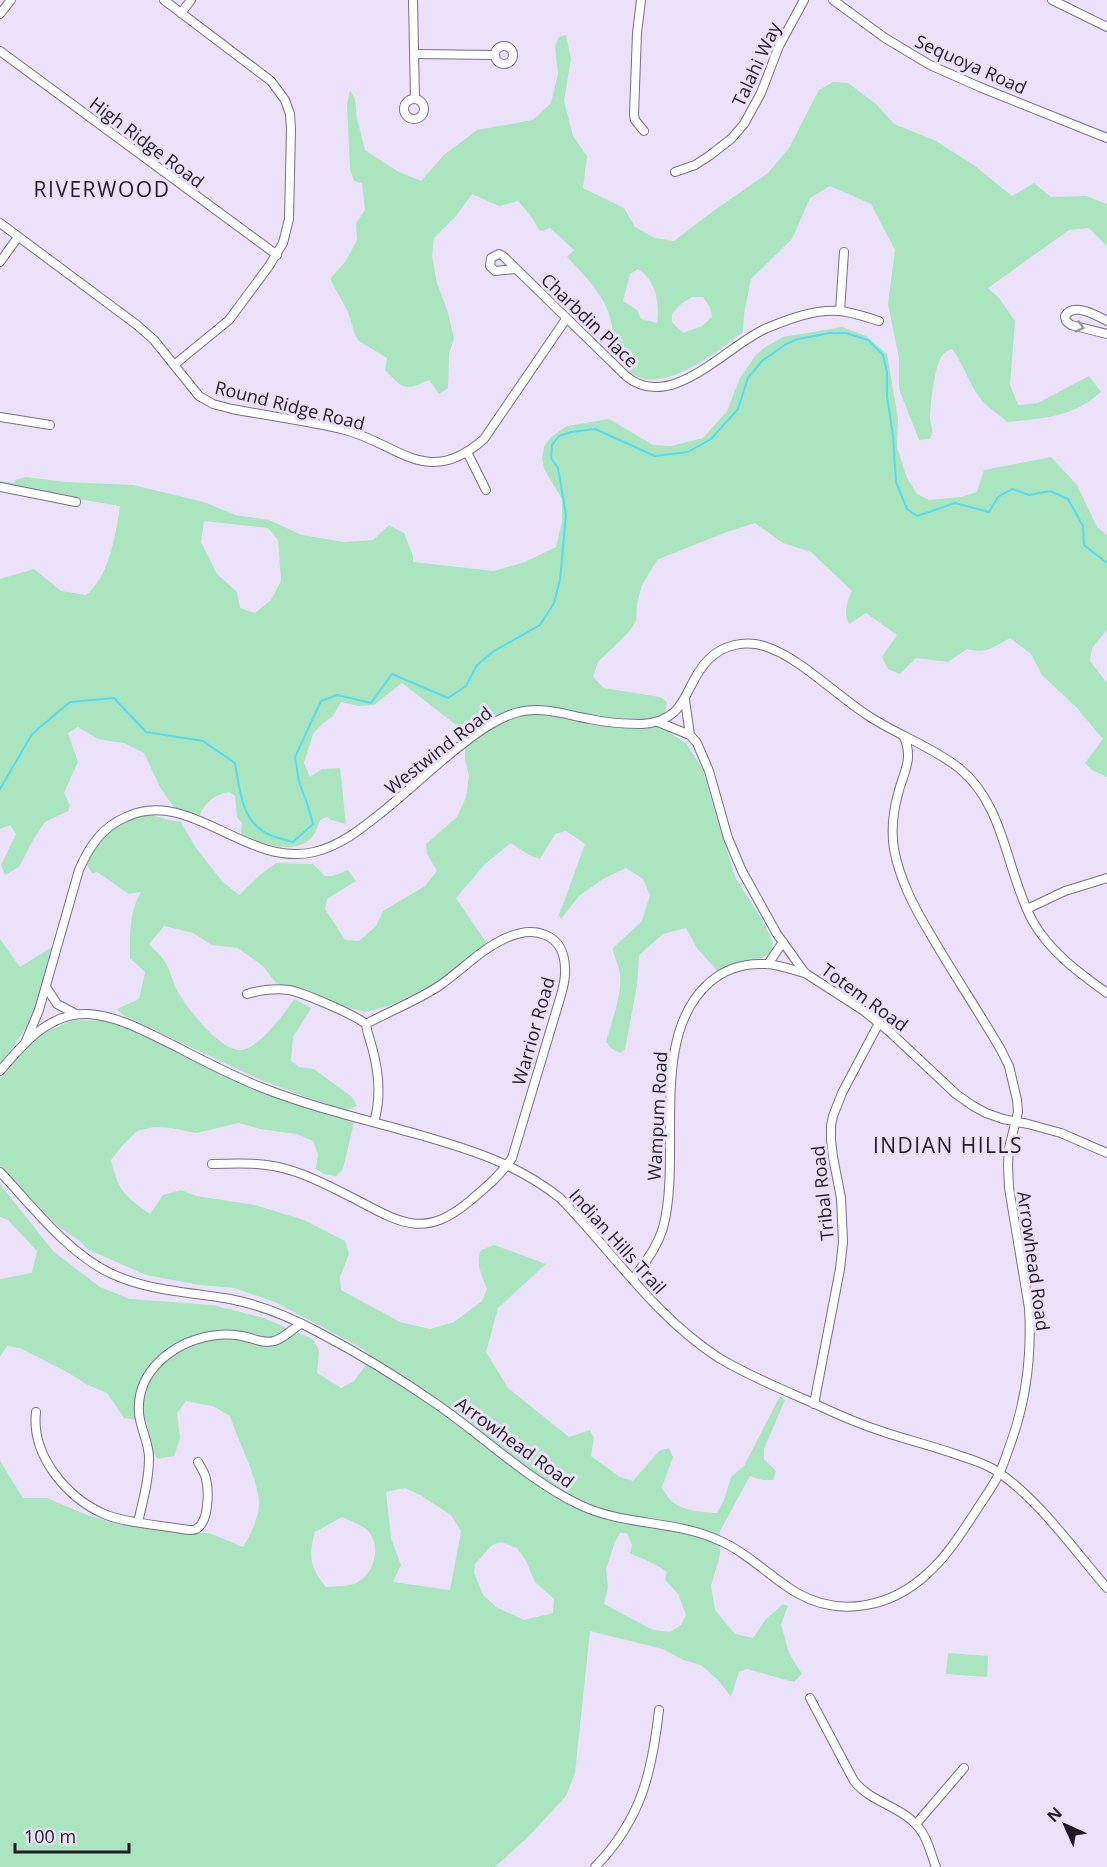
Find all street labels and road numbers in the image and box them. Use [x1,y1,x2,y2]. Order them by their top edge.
street label: Talahi Way [726,17,786,110]
street label: Sequoya Road [912,29,1030,99]
street label: High Ridge Road [85,91,209,193]
street label: Charbdin Place [536,268,644,372]
street label: Round Ridge Road [212,375,368,435]
street label: Westwind Road [379,701,497,799]
street label: Totem Road [817,957,913,1037]
street label: Warrior Road [506,974,560,1088]
street label: Wampum Road [642,1051,672,1181]
street label: Tribal Road [805,1144,839,1242]
street label: Indian Hills Trail [564,1183,672,1299]
street label: Arrowhead Road [1012,1190,1056,1332]
street label: Arrowhead Road [451,1391,579,1493]

